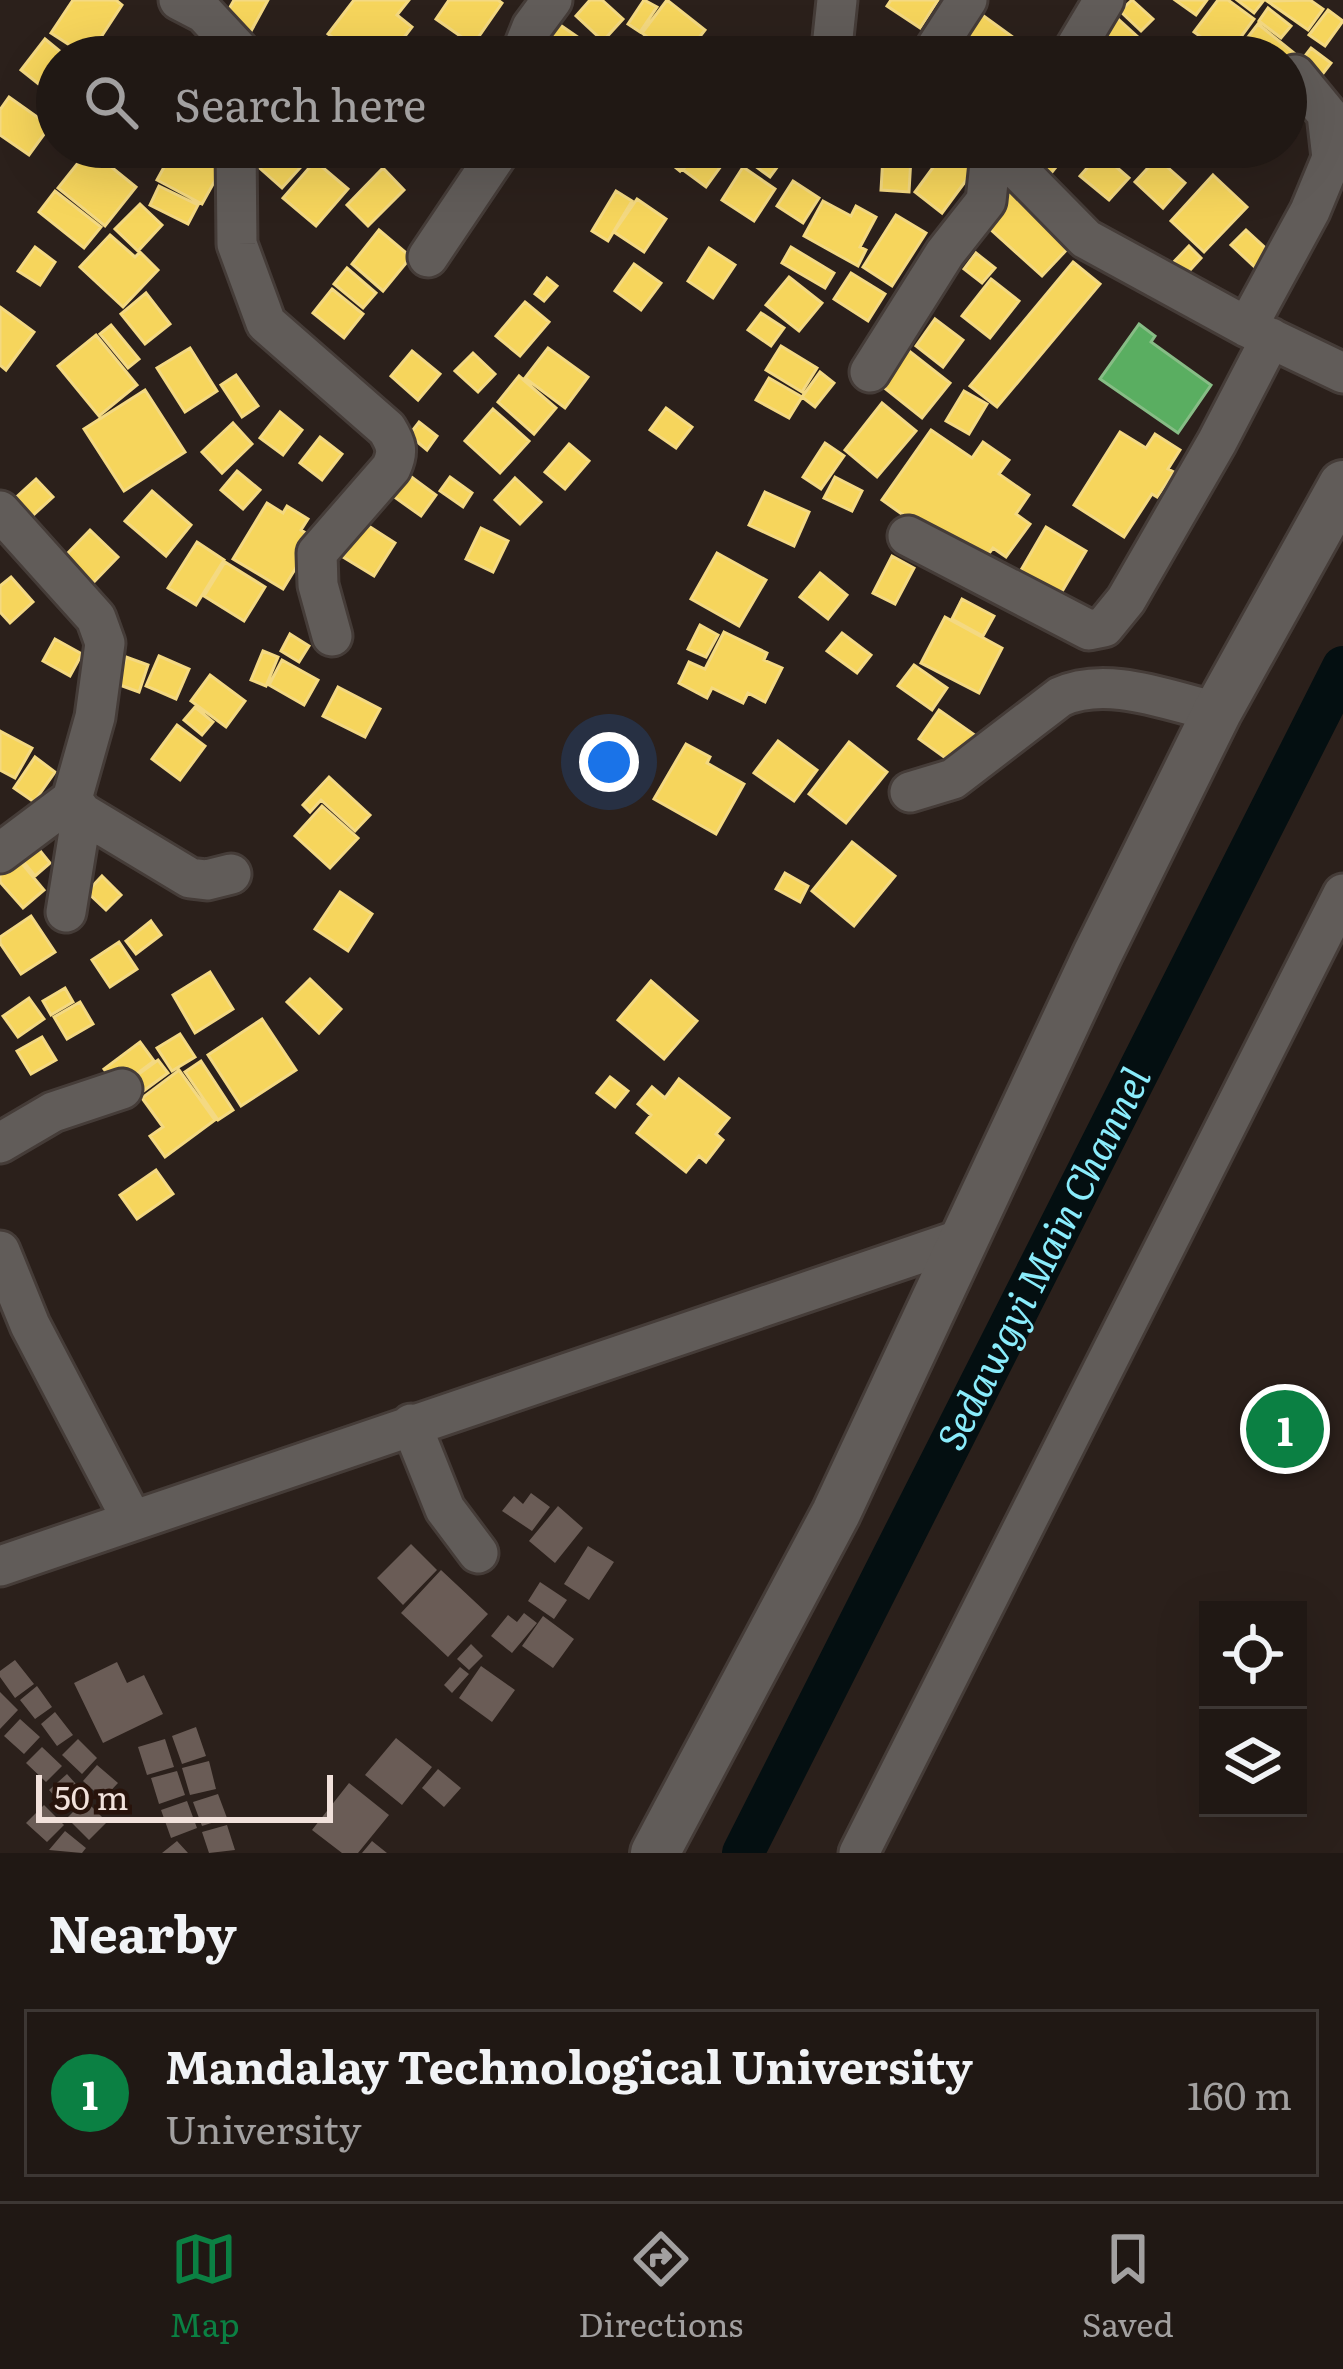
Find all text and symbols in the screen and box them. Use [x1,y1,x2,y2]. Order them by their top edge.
search box [36,36,1307,168]
icon: search [78,69,144,135]
text: Search here [174,69,426,136]
your location [579,732,639,792]
water label: Sedawgyi Main Channel [920,1056,1162,1459]
pin: 1 [1246,1384,1324,1474]
map controls [1199,1601,1307,1817]
button: locate [1199,1601,1307,1709]
button: layers [1199,1709,1307,1817]
scale bar [36,1769,333,1822]
text: 50 m [54,1771,128,1820]
text: Nearby [48,1893,237,1969]
text: Mandalay Technological University [165,2031,973,2098]
text: 1 [82,2064,98,2122]
text: 160 m [1187,2064,1292,2122]
text: University [165,2098,361,2156]
tab: Map [169,2226,240,2347]
tab: Directions [578,2226,743,2347]
tab: Saved [1082,2226,1174,2347]

